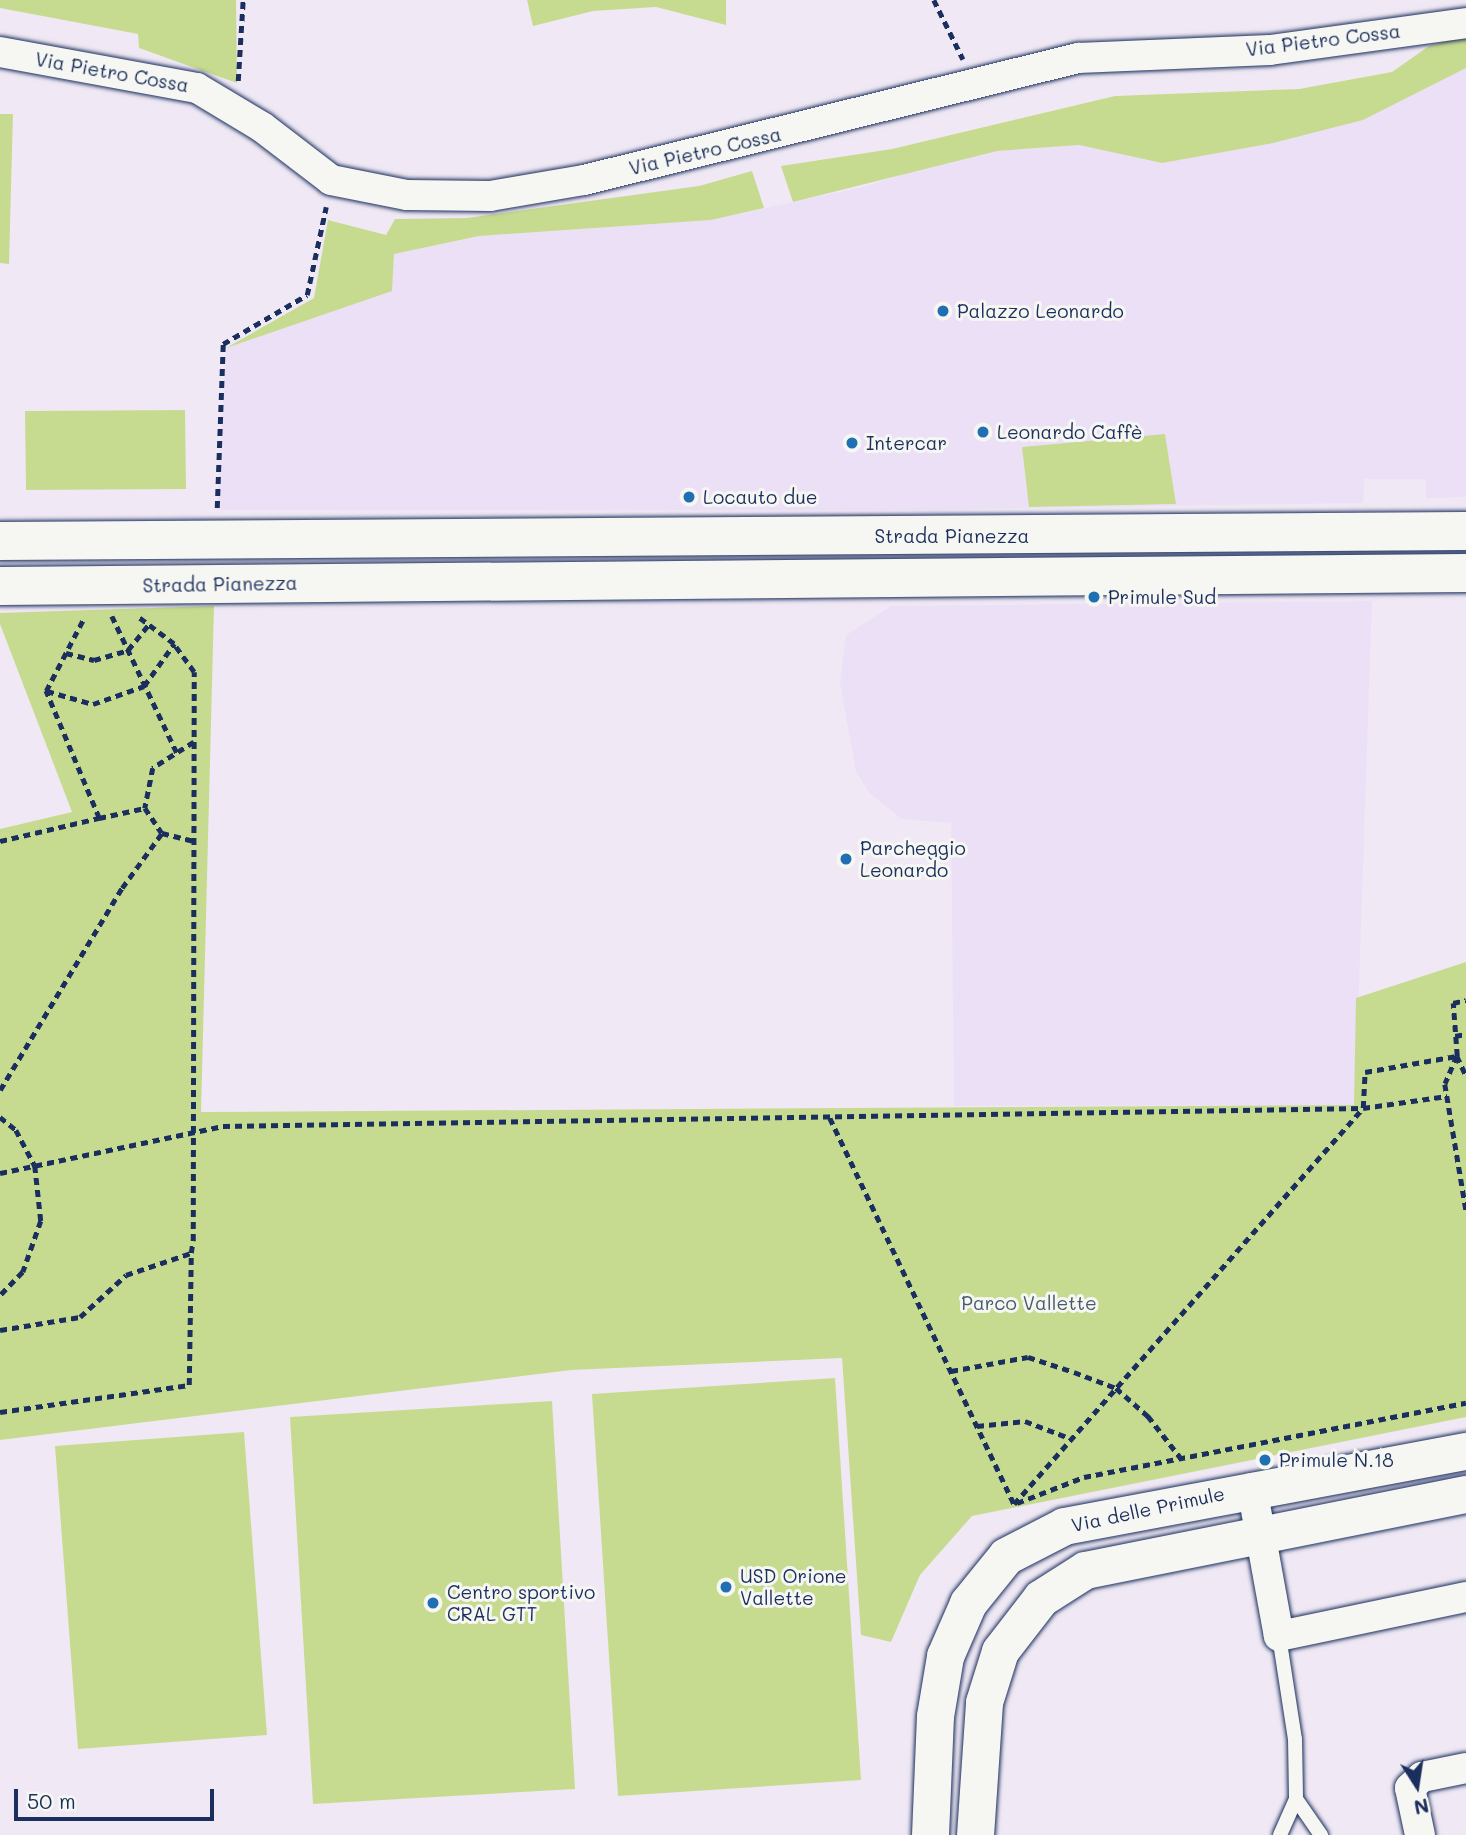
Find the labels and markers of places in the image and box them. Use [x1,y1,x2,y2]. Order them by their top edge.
place label: Palazzo Leonardo [957,300,1124,322]
marker: Palazzo Leonardo [935,303,951,319]
place label: Leonardo Caffè [997,421,1143,443]
marker: Leonardo Caffè [975,424,991,440]
place label: Intercar [866,432,947,454]
marker: Intercar [844,435,860,451]
place label: Locauto due [703,486,818,508]
marker: Locauto due [681,489,697,505]
place label: Primule Sud [1108,586,1216,608]
marker: Primule Sud [1086,589,1102,605]
place label: Parcheggio Leonardo [860,837,966,881]
marker: Parcheggio Leonardo [838,851,854,867]
place label: Primule N.18 [1279,1449,1394,1471]
marker: Primule N.18 [1257,1452,1273,1468]
place label: USD Orione Vallette [740,1565,846,1609]
marker: USD Orione Vallette [718,1579,734,1595]
place label: Centro sportivo CRAL GTT [447,1581,595,1625]
marker: Centro sportivo CRAL GTT [425,1595,441,1611]

